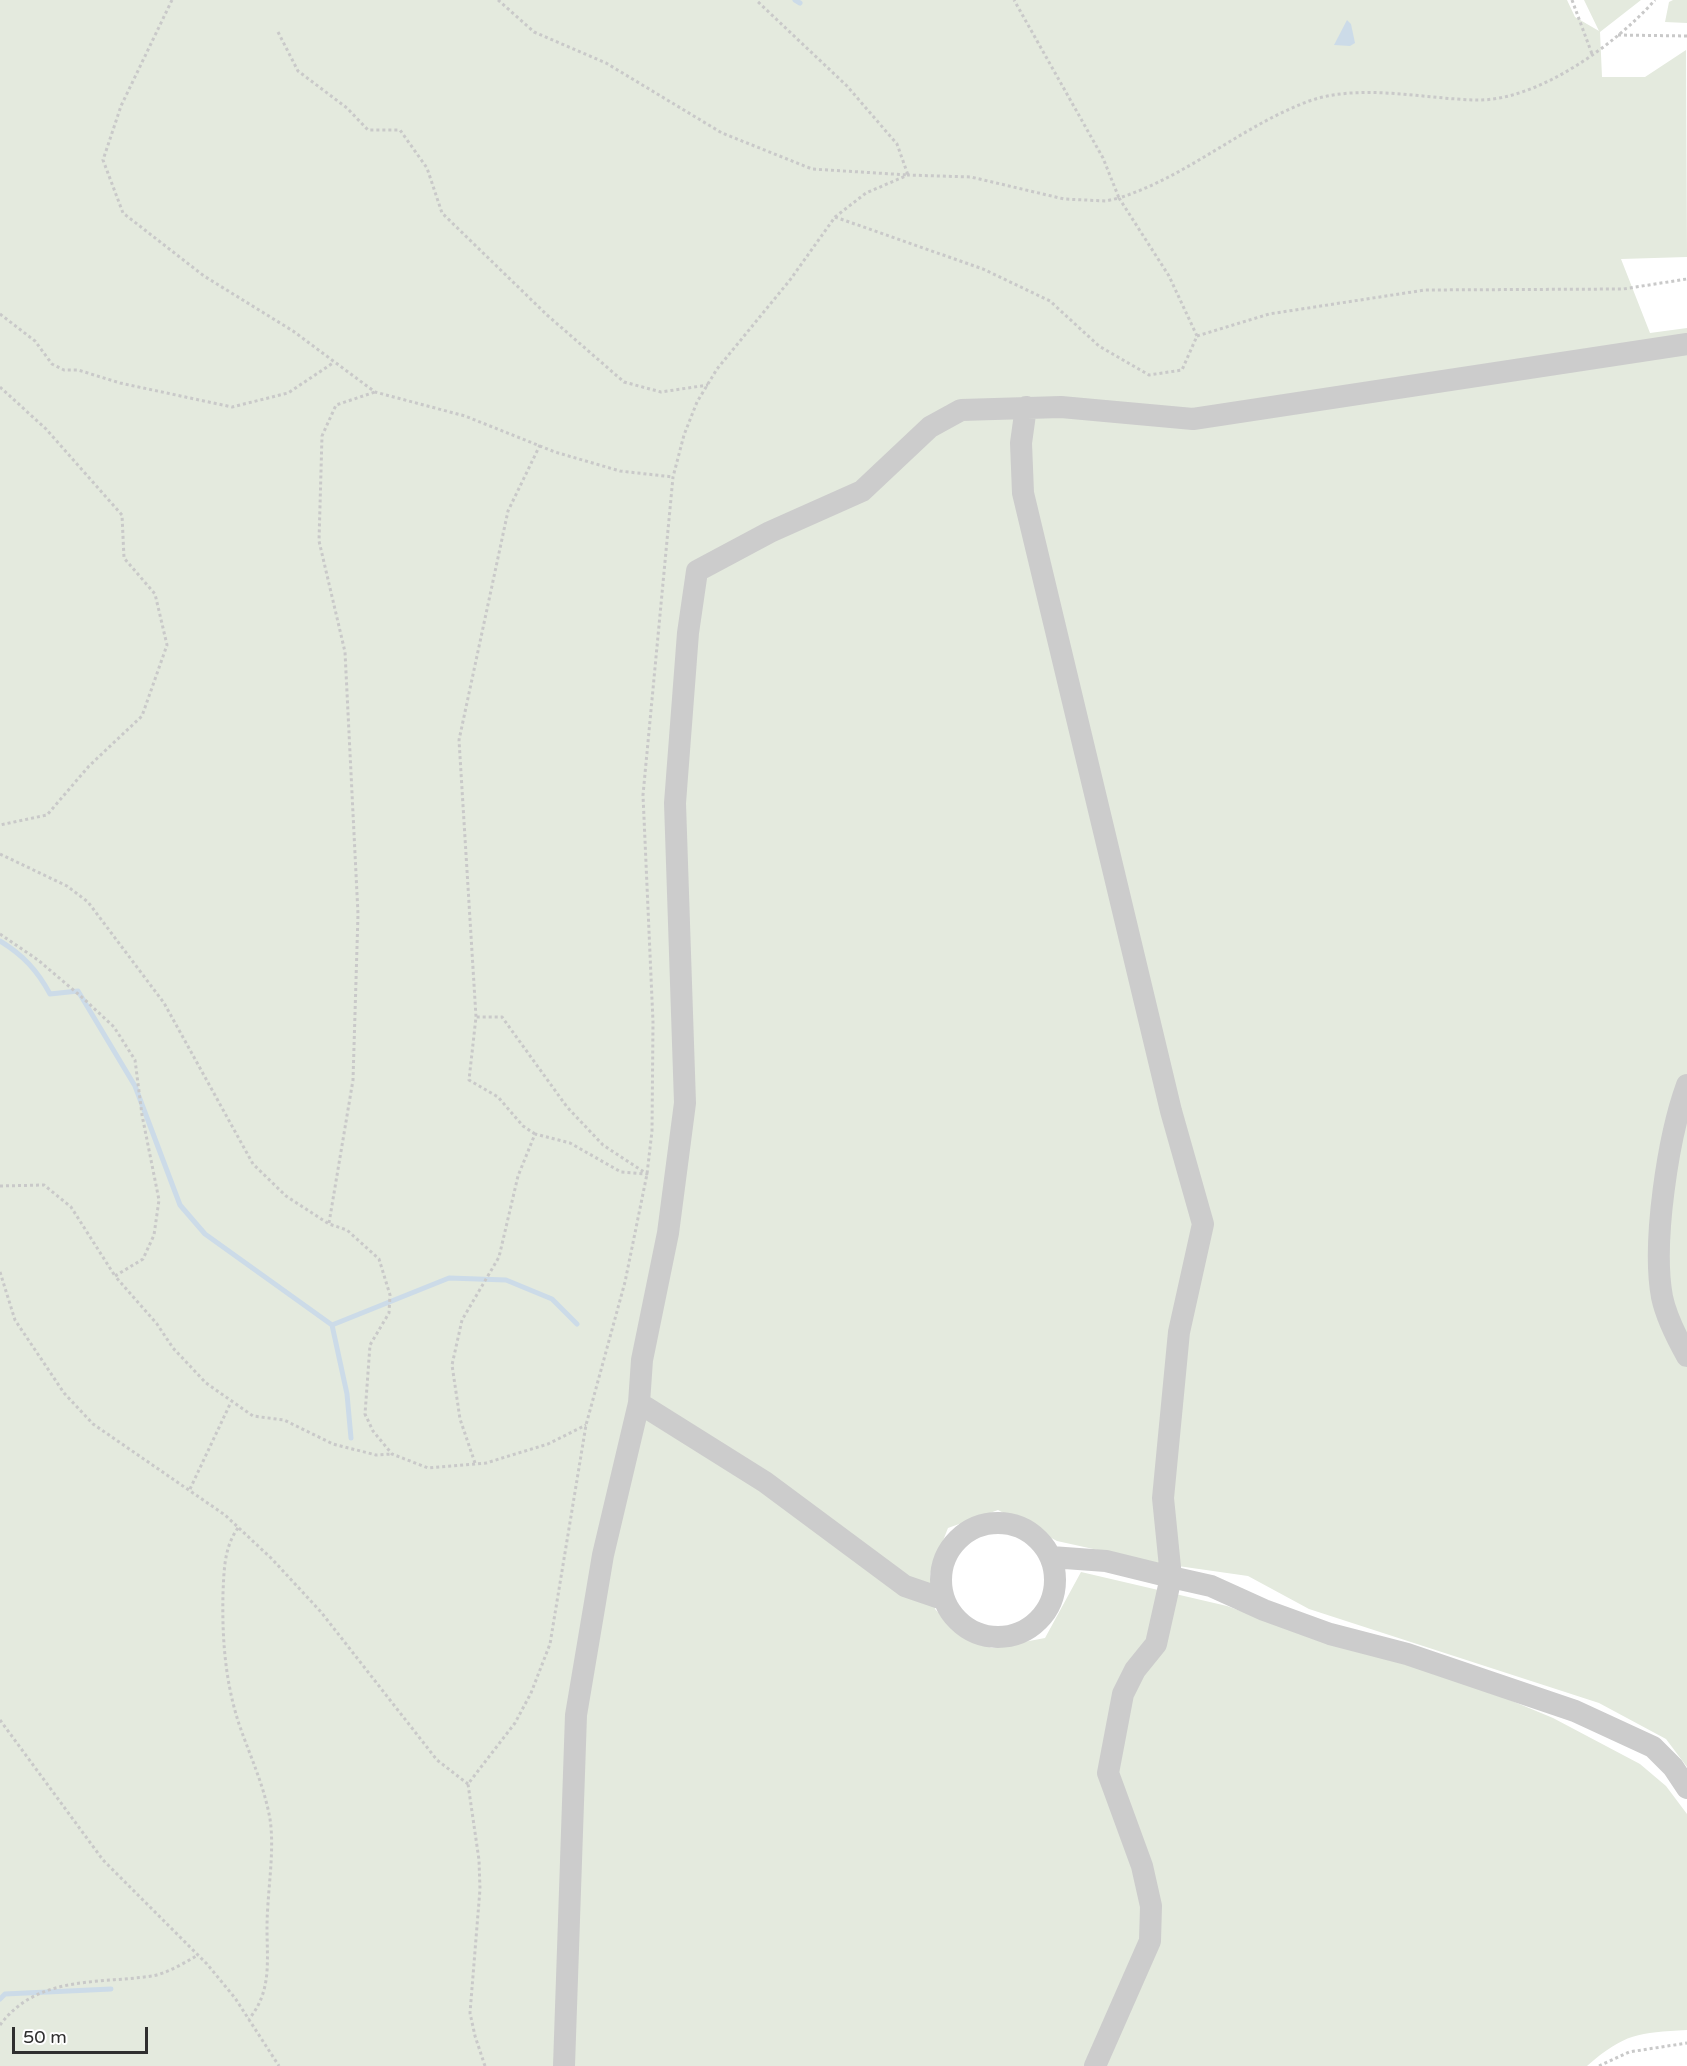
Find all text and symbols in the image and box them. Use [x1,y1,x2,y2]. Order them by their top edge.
scale bar [15,2015,152,2053]
text: 50 m [23,2026,67,2048]

